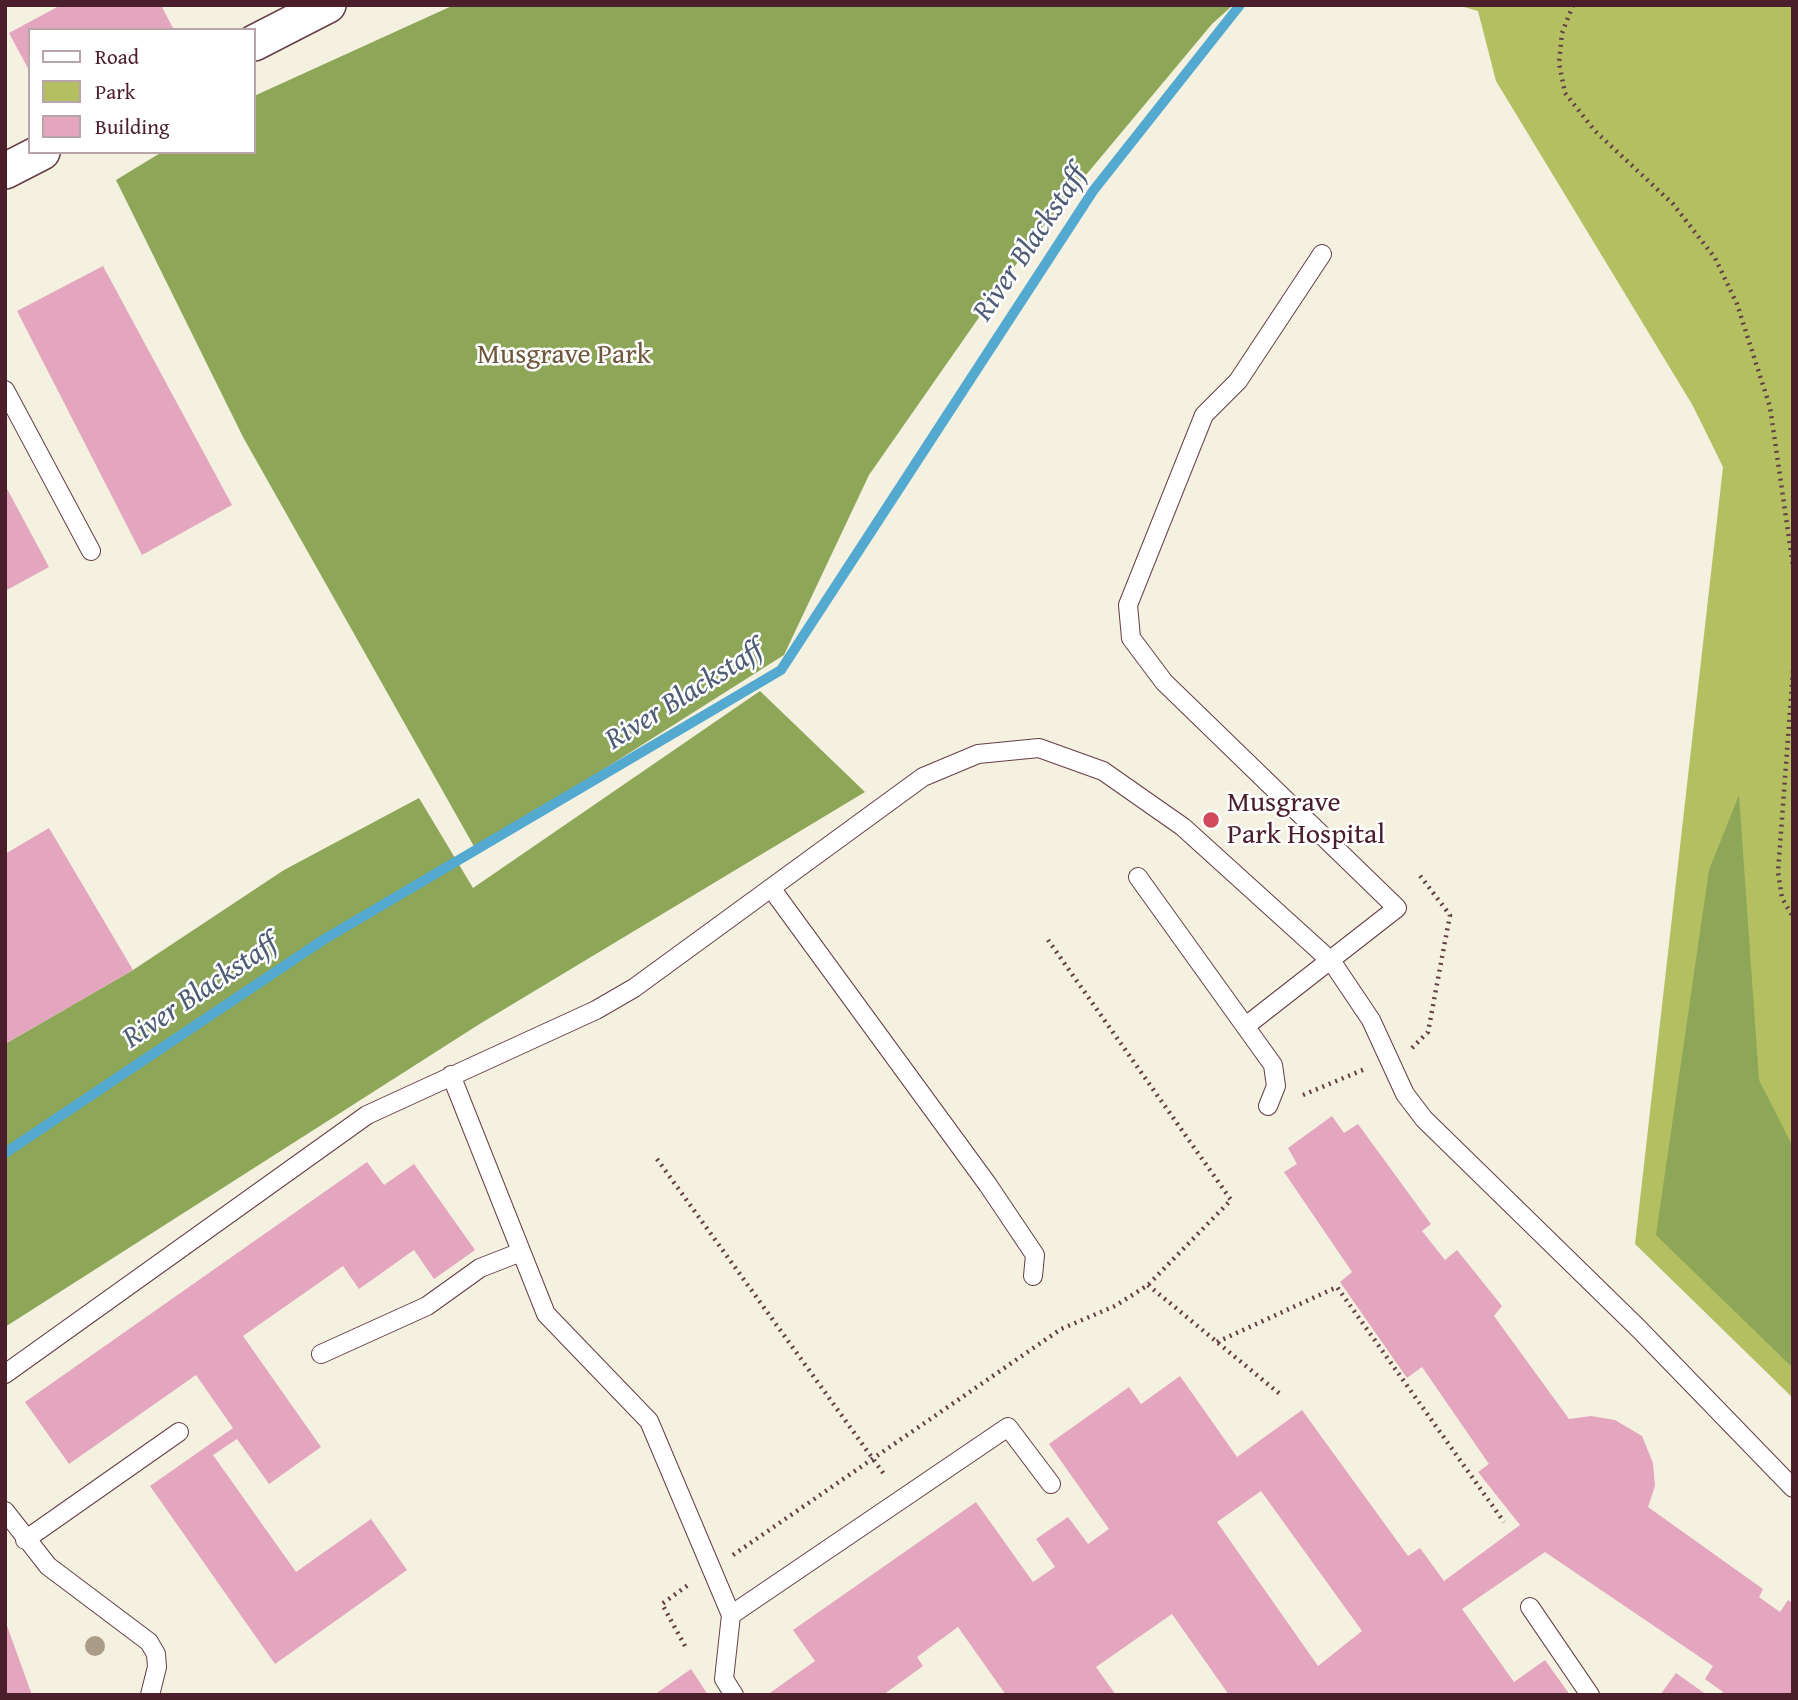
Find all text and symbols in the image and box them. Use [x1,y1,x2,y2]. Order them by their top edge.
legend [28,28,256,154]
text: Road [95,41,139,72]
text: Park [95,76,136,107]
text: Building [95,111,169,142]
water label: River Blackstaff [966,159,1096,329]
park label: Musgrave Park [477,339,651,373]
water label: River Blackstaff [599,633,771,759]
place label: Musgrave Park Hospital [1227,787,1385,853]
marker: Musgrave Park Hospital [1201,810,1221,830]
water label: River Blackstaff [116,927,286,1057]

